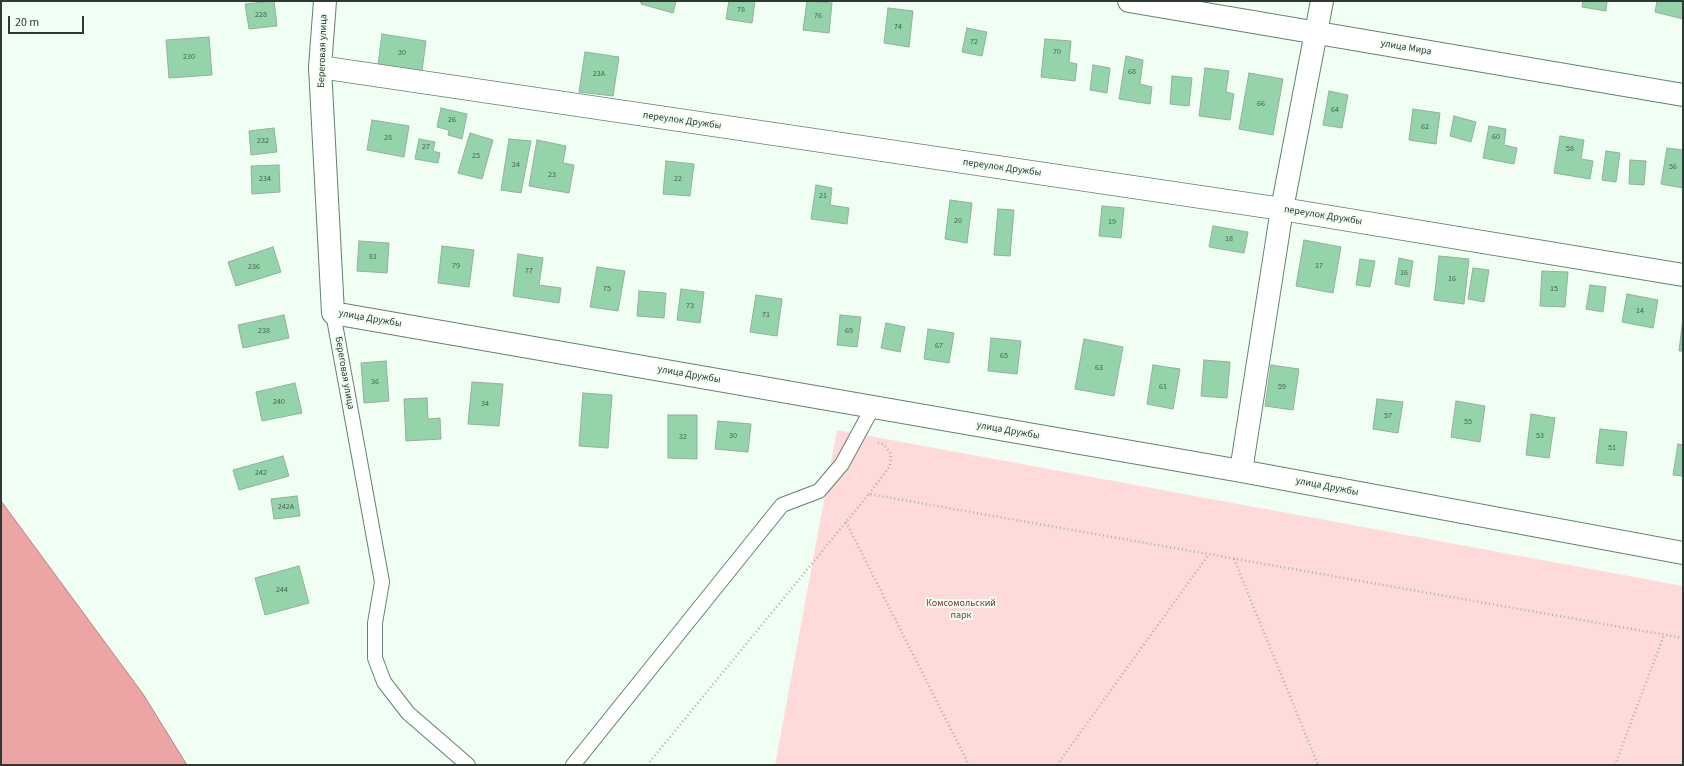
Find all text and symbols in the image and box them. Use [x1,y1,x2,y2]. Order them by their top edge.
house number: 78 [737,5,745,15]
scale bar [10,8,86,34]
house number: 228 [255,10,267,20]
house number: 76 [814,11,822,21]
text: 20 m [15,14,39,31]
street label: Береговая улица [316,14,330,88]
house number: 74 [894,22,902,32]
house number: 72 [970,37,978,47]
street label: улица Мира [1380,38,1432,58]
house number: 70 [1053,47,1061,57]
house number: 30 [398,48,406,58]
house number: 230 [183,52,195,62]
house number: 68 [1128,67,1136,77]
house number: 23А [593,69,605,79]
house number: 66 [1257,99,1265,109]
house number: 64 [1331,105,1339,115]
street label: переулок Дружбы [642,110,722,132]
house number: 26 [448,115,456,125]
house number: 62 [1421,122,1429,132]
house number: 60 [1492,132,1500,142]
house number: 28 [384,133,392,143]
house number: 232 [257,136,269,146]
house number: 27 [422,142,430,152]
house number: 58 [1566,144,1574,154]
house number: 25 [472,151,480,161]
street label: переулок Дружбы [962,157,1042,179]
house number: 24 [512,160,520,170]
house number: 56 [1669,162,1677,172]
house number: 23 [548,170,556,180]
house number: 234 [259,174,271,184]
house number: 22 [674,174,682,184]
house number: 21 [819,191,827,201]
street label: переулок Дружбы [1283,204,1363,228]
house number: 20 [954,216,962,226]
house number: 19 [1108,217,1116,227]
house number: 18 [1225,234,1233,244]
house number: 81 [369,252,377,262]
house number: 79 [452,261,460,271]
house number: 17 [1315,261,1323,271]
house number: 236 [248,262,260,272]
house number: 77 [525,266,533,276]
house number: 16 [1400,268,1408,278]
house number: 16 [1448,274,1456,284]
house number: 75 [603,284,611,294]
house number: 15 [1550,284,1558,294]
house number: 73 [686,301,694,311]
house number: 14 [1636,306,1644,316]
street label: улица Дружбы [337,308,403,330]
house number: 71 [762,310,770,320]
house number: 238 [258,326,270,336]
house number: 69 [845,326,853,336]
street label: Береговая улица [332,336,356,410]
house number: 67 [935,341,943,351]
house number: 65 [1000,351,1008,361]
house number: 63 [1095,363,1103,373]
street label: улица Дружбы [656,364,722,386]
house number: 36 [371,377,379,387]
house number: 61 [1159,382,1167,392]
house number: 59 [1278,382,1286,392]
house number: 240 [273,397,285,407]
house number: 34 [481,399,489,409]
house number: 57 [1384,411,1392,421]
house number: 55 [1464,417,1472,427]
street label: улица Дружбы [975,420,1041,442]
house number: 30 [729,431,737,441]
house number: 53 [1536,431,1544,441]
house number: 32 [679,432,687,442]
house number: 51 [1608,443,1616,453]
house number: 242 [255,468,267,478]
street label: улица Дружбы [1294,475,1360,499]
house number: 242А [278,502,294,512]
house number: 244 [276,585,288,595]
park label: Комсомольский парк [926,598,996,622]

